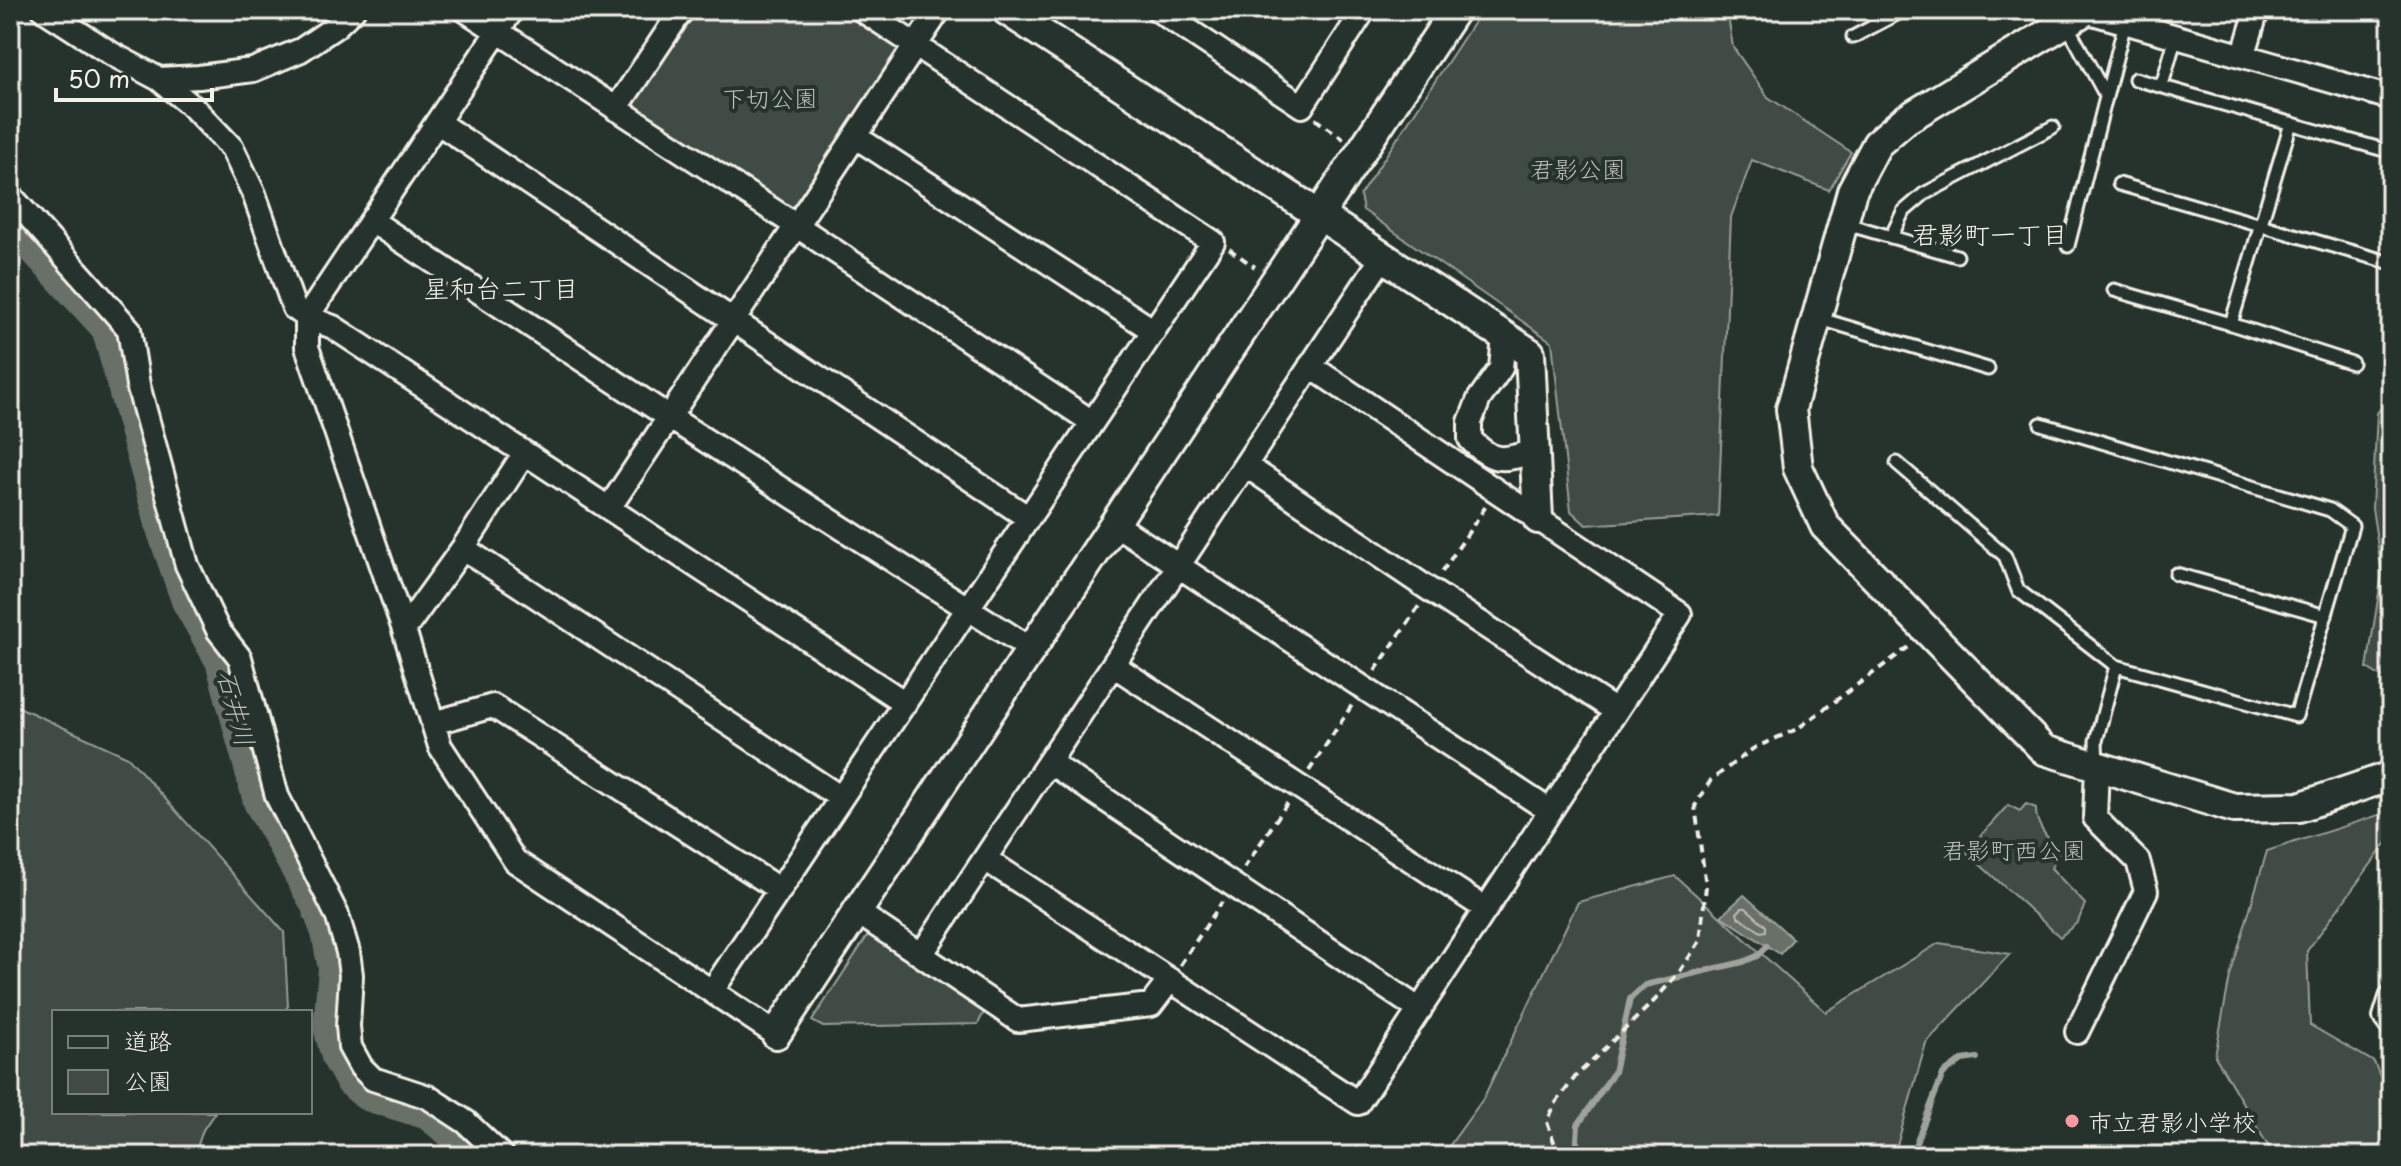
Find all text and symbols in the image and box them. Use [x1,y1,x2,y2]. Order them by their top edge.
scale bar [56,52,212,102]
text: 50 m [68,60,130,96]
park label: 下切公園 [722,79,818,115]
park label: 君影公園 [1530,150,1626,186]
district label: 君影町一丁目 [1912,214,2068,253]
district label: 星和台二丁目 [423,268,579,307]
water label: 石井川 [208,665,266,751]
park label: 君影町西公園 [1942,831,2086,867]
legend [52,1010,312,1114]
text: 道路 [124,1022,172,1058]
text: 公園 [124,1062,172,1098]
place label: 市立君影小学校 [2088,1103,2256,1139]
marker: 市立君影小学校 [2063,1112,2081,1130]

